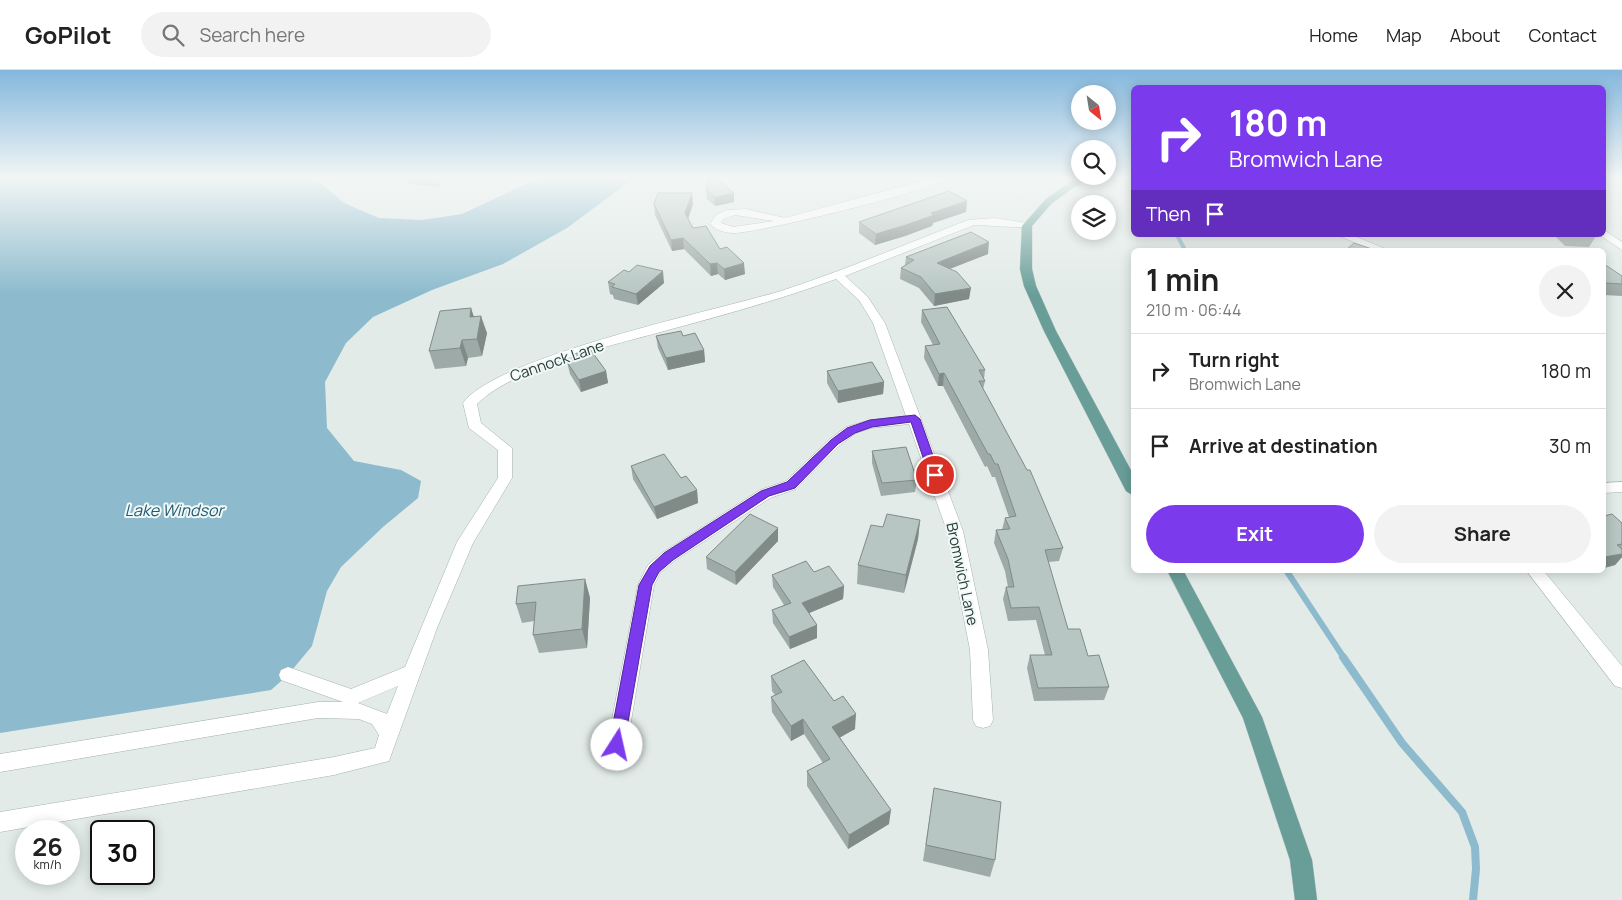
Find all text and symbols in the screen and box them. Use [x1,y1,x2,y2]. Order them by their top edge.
search box [141,12,491,57]
text: GoPilot [25,18,111,51]
icon: search [159,21,187,49]
text: Search here [199,22,305,48]
text: Home [1309,23,1358,47]
text: Map [1386,23,1422,47]
text: About [1450,23,1500,47]
text: Contact [1528,23,1597,47]
north arrow [1071,85,1116,130]
map controls [1071,85,1116,240]
text: 180 m [1229,99,1327,147]
icon: right [1146,105,1211,170]
button: search [1071,140,1116,185]
text: Bromwich Lane [1229,144,1383,174]
button: layers [1071,195,1116,240]
icon: arrive [1201,200,1229,228]
text: Then [1146,201,1191,227]
text: 1 min [1146,259,1219,300]
button: close [1539,265,1591,317]
text: 210 m · 06:44 [1146,299,1241,321]
street label: Cannock Lane [507,335,607,386]
text: Turn right [1189,347,1279,373]
icon: right [1146,357,1174,385]
text: 180 m [1541,358,1591,384]
text: Bromwich Lane [1189,373,1301,395]
icon: arrive [1146,432,1174,460]
text: Arrive at destination [1189,433,1378,459]
text: 30 m [1549,433,1591,459]
pin [914,454,956,496]
icon: arrive [921,461,949,489]
water label: Lake Windsor [125,499,225,521]
button: Exit [1146,505,1364,563]
button: Share [1374,505,1591,563]
street label: Bromwich Lane [941,520,984,628]
position arrow [590,718,642,770]
speed limit sign: 30 [90,820,155,885]
text: 26 [32,829,63,864]
text: km/h [34,856,61,873]

